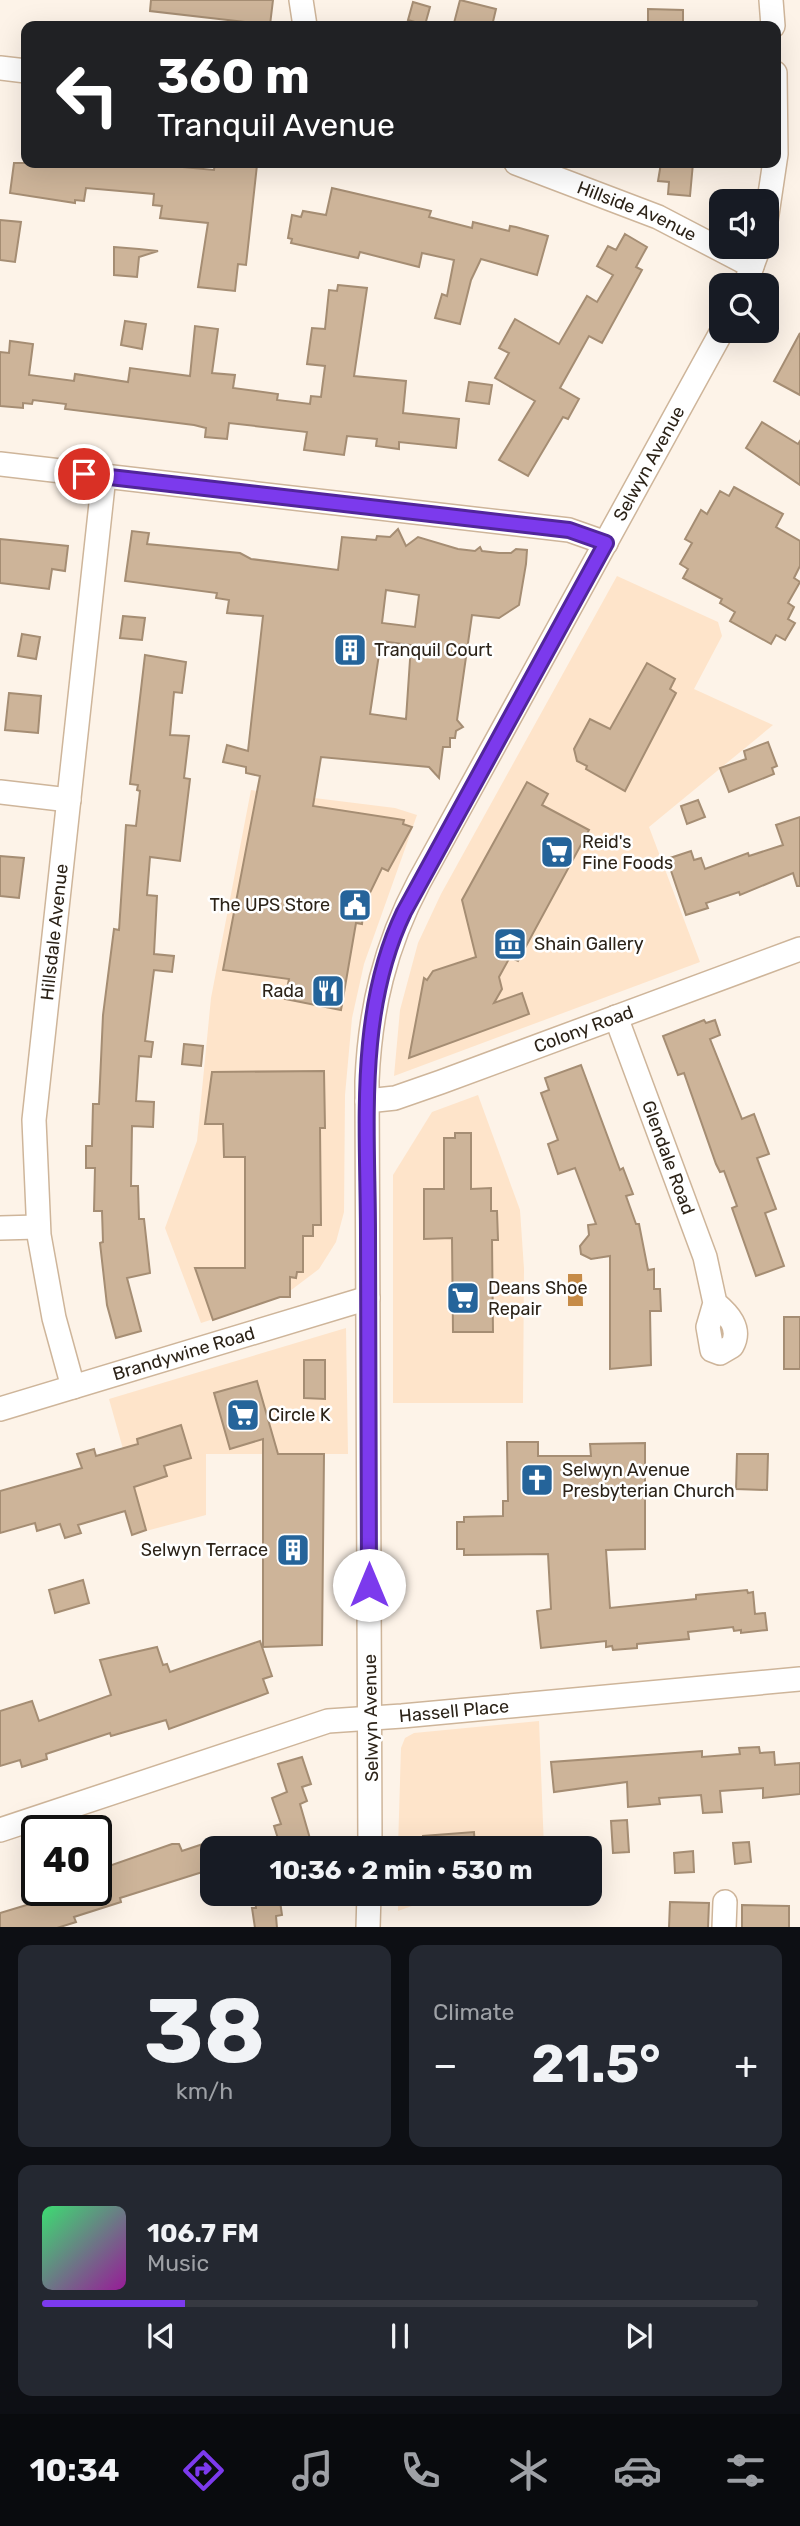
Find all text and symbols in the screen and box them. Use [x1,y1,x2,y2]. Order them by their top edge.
text: 360 m [157,47,310,105]
icon: left [42,49,133,140]
text: Tranquil Avenue [157,106,395,144]
street label: Hillside Avenue [574,176,700,246]
map controls [709,189,779,343]
button: sound [709,189,779,259]
button: search [709,273,779,343]
street label: Selwyn Avenue [609,402,690,525]
pin [54,444,114,504]
icon: arrive [65,455,103,493]
building icon: Tranquil Court [331,631,369,669]
place label: Tranquil Court [374,639,492,661]
place label: Reid's Fine Foods [582,831,673,874]
supermarket icon: Reid's Fine Foods [538,833,576,871]
street label: Hillsdale Avenue [36,863,73,1002]
public building icon: The UPS Store [336,886,374,924]
place label: The UPS Store [209,894,330,916]
museum icon: Shain Gallery [491,925,529,963]
place label: Shain Gallery [534,933,644,955]
restaurant icon: Rada [309,972,347,1010]
place label: Rada [262,980,304,1002]
street label: Colony Road [531,1001,636,1058]
street label: Glendale Road [637,1098,699,1218]
place label: Deans Shoe Repair [488,1277,588,1320]
supermarket icon: Deans Shoe Repair [444,1279,482,1317]
street label: Brandywine Road [110,1322,257,1385]
supermarket icon: Circle K [224,1396,262,1434]
place label: Circle K [268,1404,331,1426]
place label: Selwyn Avenue Presbyterian Church [562,1459,735,1502]
church icon: Selwyn Avenue Presbyterian Church [518,1461,556,1499]
building icon: Selwyn Terrace [274,1531,312,1569]
place label: Selwyn Terrace [141,1539,268,1561]
position arrow [332,1548,406,1622]
street label: Selwyn Avenue [359,1654,383,1782]
street label: Hassell Place [398,1695,510,1727]
speed limit sign: 40 [21,1815,112,1906]
text: 10:36 · 2 min · 530 m [270,1855,532,1886]
text: 38 [144,1977,265,2085]
text: Climate [433,1998,514,2026]
text: 21.5° [531,2033,661,2095]
text: − [433,2042,458,2088]
text: + [734,2042,758,2088]
text: km/h [176,2077,233,2105]
text: 106.7 FM [147,2218,259,2249]
text: Music [147,2249,209,2277]
icon: previous [142,2317,180,2355]
icon: pause [381,2317,419,2355]
icon: next [620,2317,658,2355]
icon: directions [179,2446,228,2495]
icon: music [288,2446,337,2495]
icon: phone [396,2446,445,2495]
icon: climate [504,2446,553,2495]
icon: car [613,2446,662,2495]
icon: filters [721,2446,770,2495]
text: 10:34 [30,2451,120,2489]

